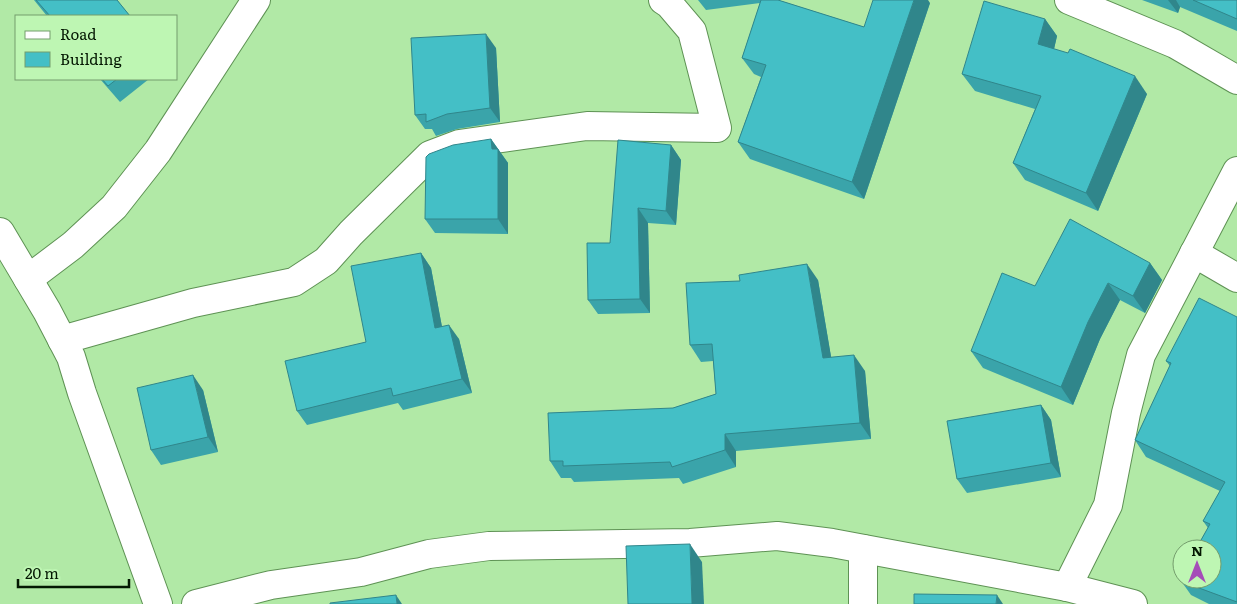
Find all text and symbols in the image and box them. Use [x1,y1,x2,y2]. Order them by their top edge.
legend [15,15,178,80]
text: Road [60,22,96,45]
text: Building [60,47,122,70]
north arrow [1172,539,1222,589]
text: N [1191,540,1203,560]
scale bar [18,556,129,588]
text: 20 m [25,561,59,584]

